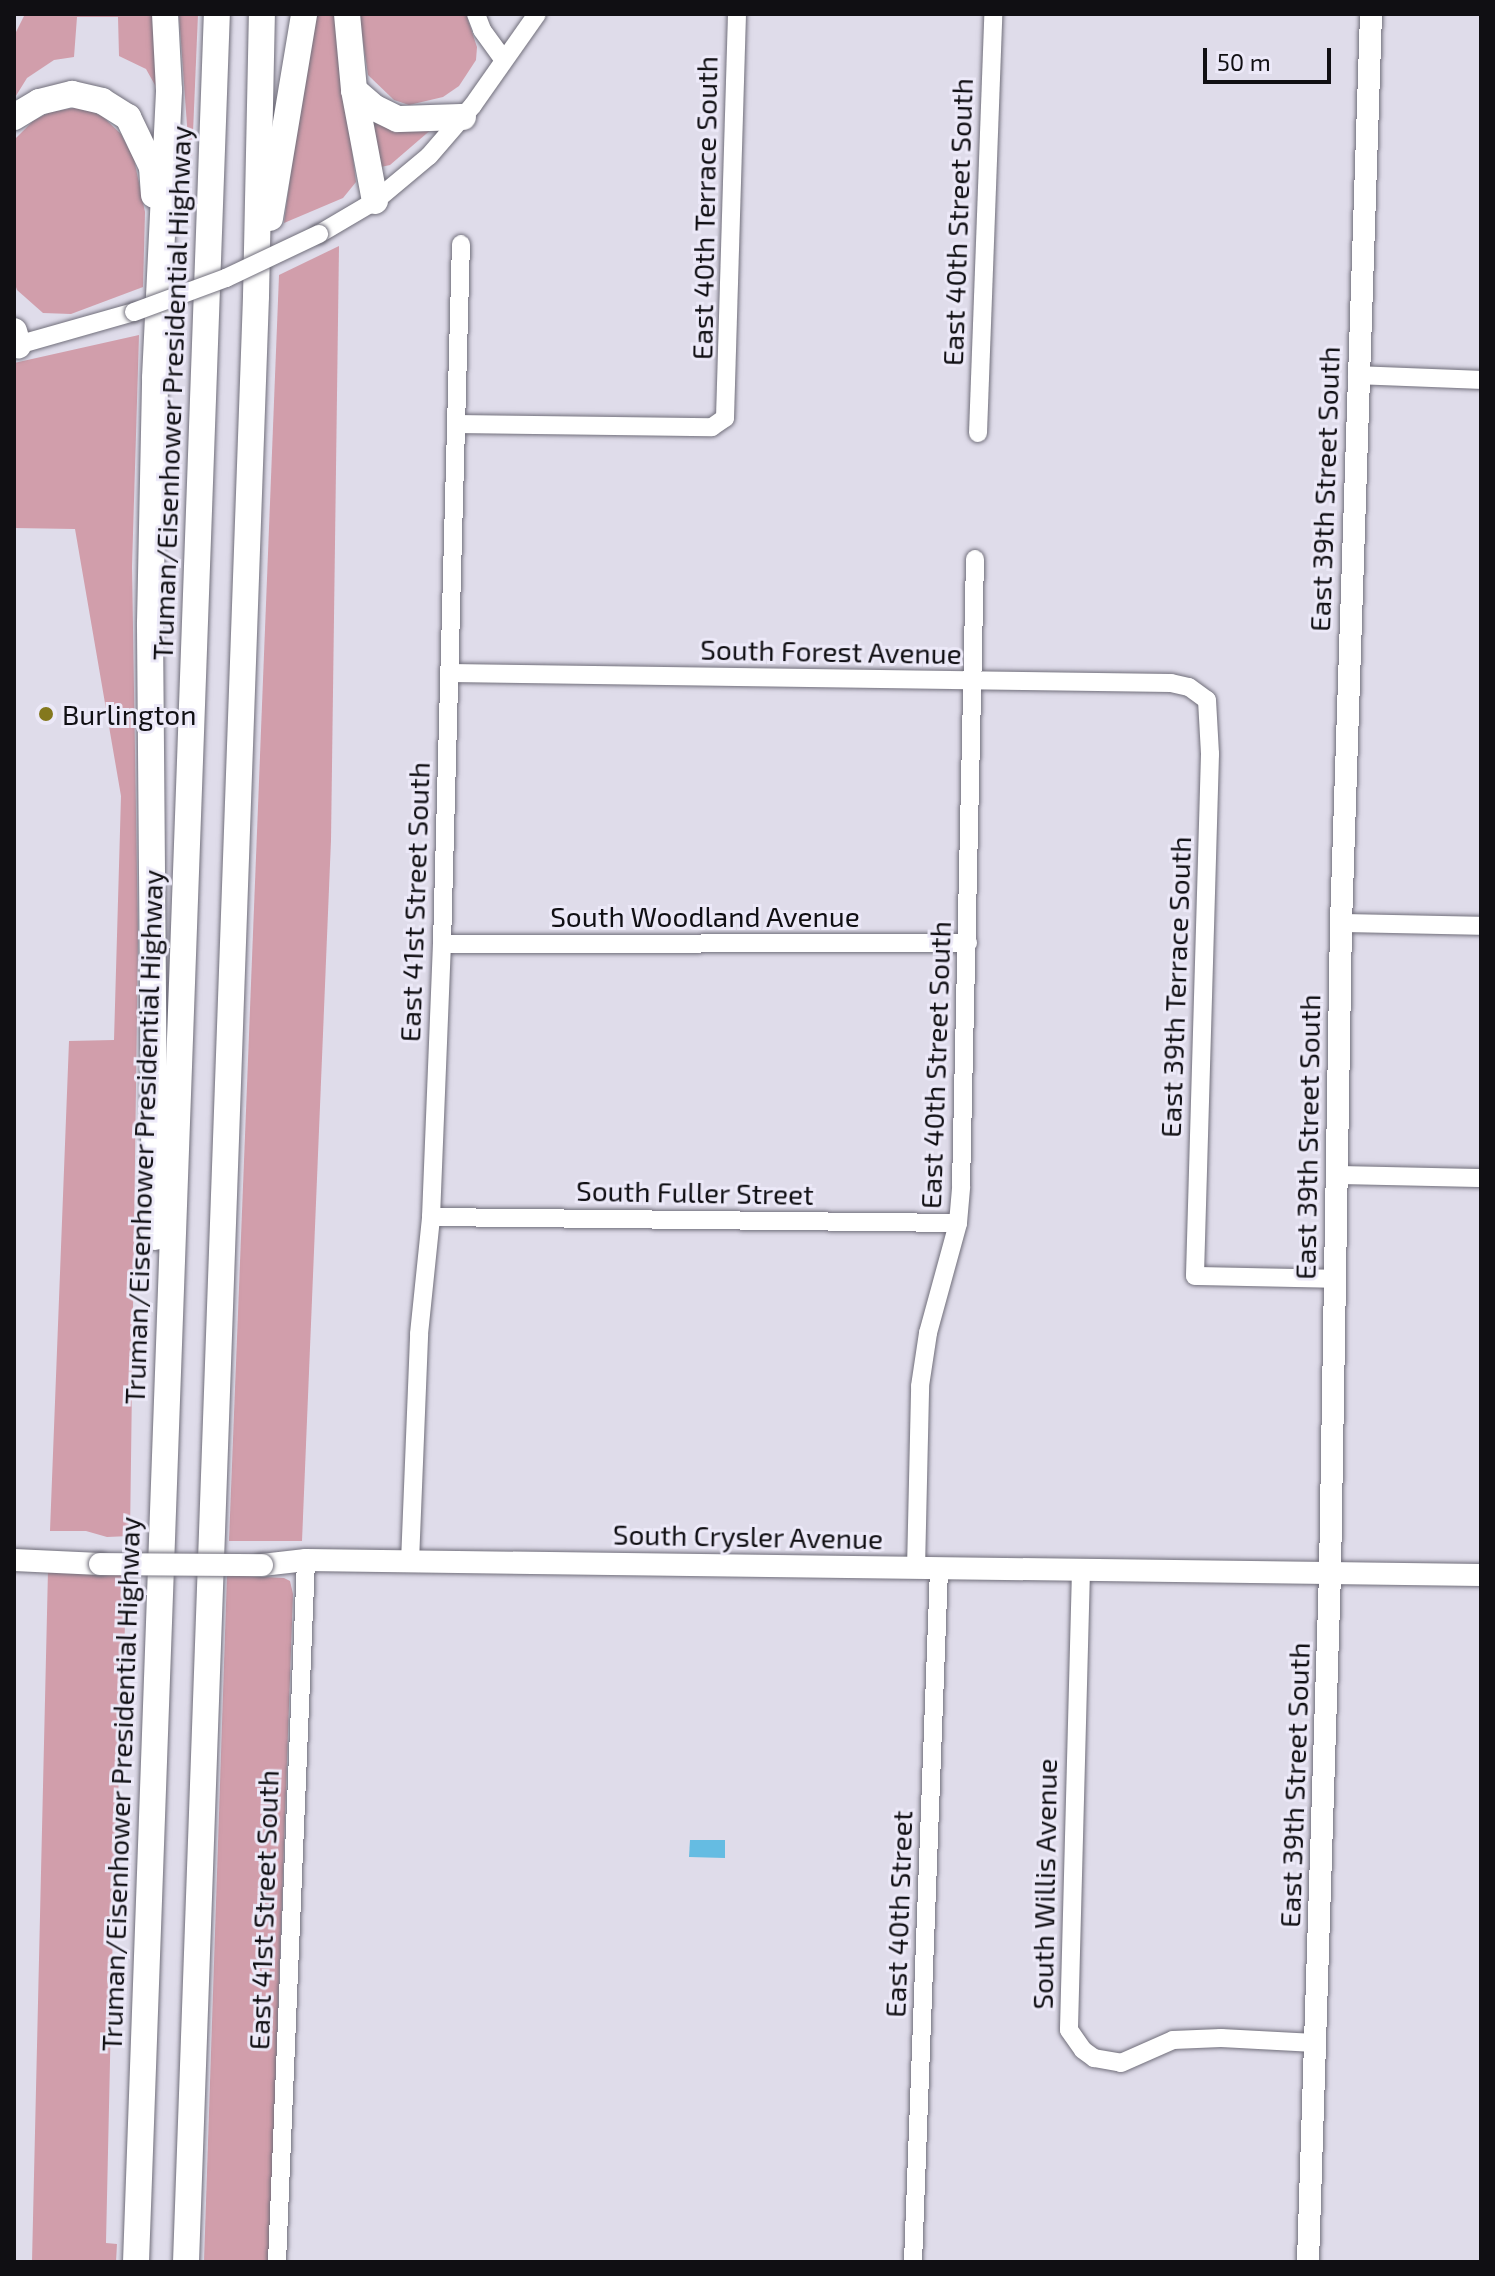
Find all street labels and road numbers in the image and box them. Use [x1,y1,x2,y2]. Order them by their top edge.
street label: East 40th Terrace South [685,55,723,361]
street label: East 40th Street South [935,77,979,367]
street label: Truman/Eisenhower Presidential Highway [145,124,197,662]
street label: East 39th Street South [1302,346,1346,632]
street label: South Forest Avenue [700,632,962,670]
street label: East 41st Street South [392,761,436,1043]
street label: East 39th Terrace South [1153,835,1197,1139]
street label: Truman/Eisenhower Presidential Highway [117,868,169,1406]
street label: South Woodland Avenue [550,899,860,933]
street label: East 40th Street South [913,920,957,1210]
street label: East 39th Street South [1288,994,1326,1280]
street label: South Fuller Street [576,1173,814,1211]
street label: Truman/Eisenhower Presidential Highway [94,1515,146,2053]
street label: South Crysler Avenue [612,1517,884,1555]
street label: East 39th Street South [1272,1642,1316,1928]
street label: South Willis Avenue [1025,1758,1063,2010]
street label: East 41st Street South [241,1769,285,2051]
street label: East 40th Street [878,1810,918,2018]

